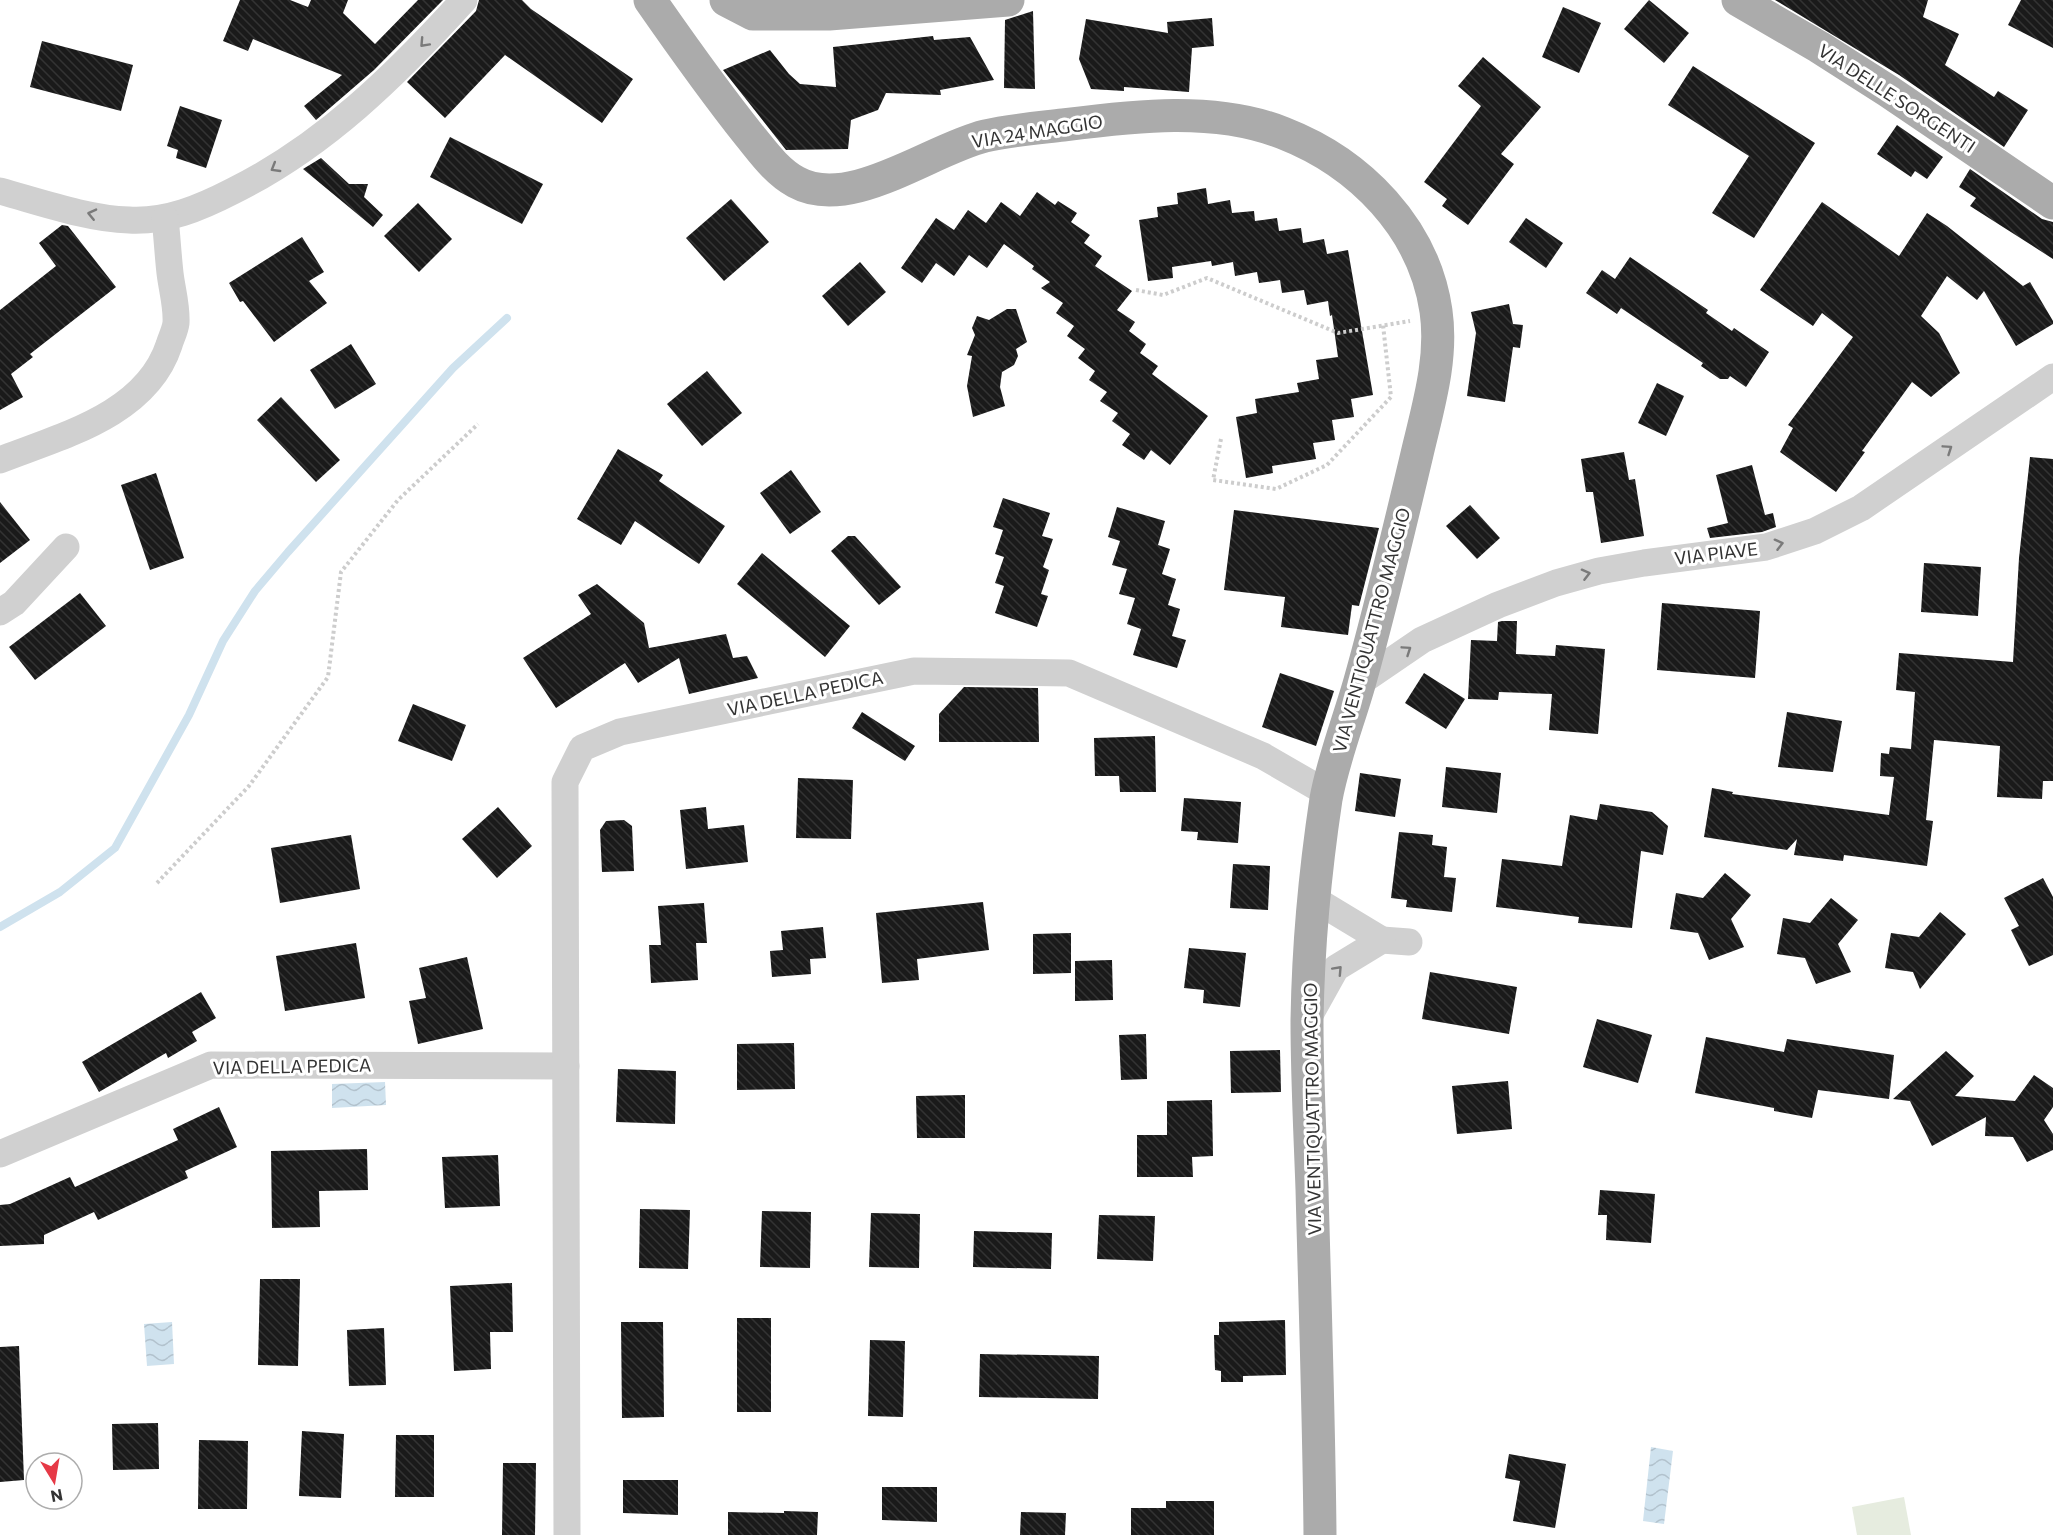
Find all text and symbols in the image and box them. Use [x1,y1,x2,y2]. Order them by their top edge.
one-way arrow [420,36,431,47]
street label: VIA DELLE SORGENTI [1814,39,1980,157]
street label: VIA 24 MAGGIO [970,110,1104,152]
one-way arrow [271,160,281,172]
one-way arrow [87,209,97,222]
one-way arrow [1941,445,1952,456]
street label: VIA VENTIQUATTRO MAGGIO [1328,505,1414,755]
street label: VIA PIAVE [1673,537,1759,569]
one-way arrow [1773,538,1783,551]
one-way arrow [1581,568,1591,581]
one-way arrow [1401,646,1412,657]
street label: VIA DELLA PEDICA [725,666,885,720]
one-way arrow [1330,966,1341,977]
street label: VIA VENTIQUATTRO MAGGIO [1299,982,1325,1236]
street label: VIA DELLA PEDICA [212,1054,372,1078]
north arrow [24,1451,84,1511]
text: N [49,1486,65,1507]

